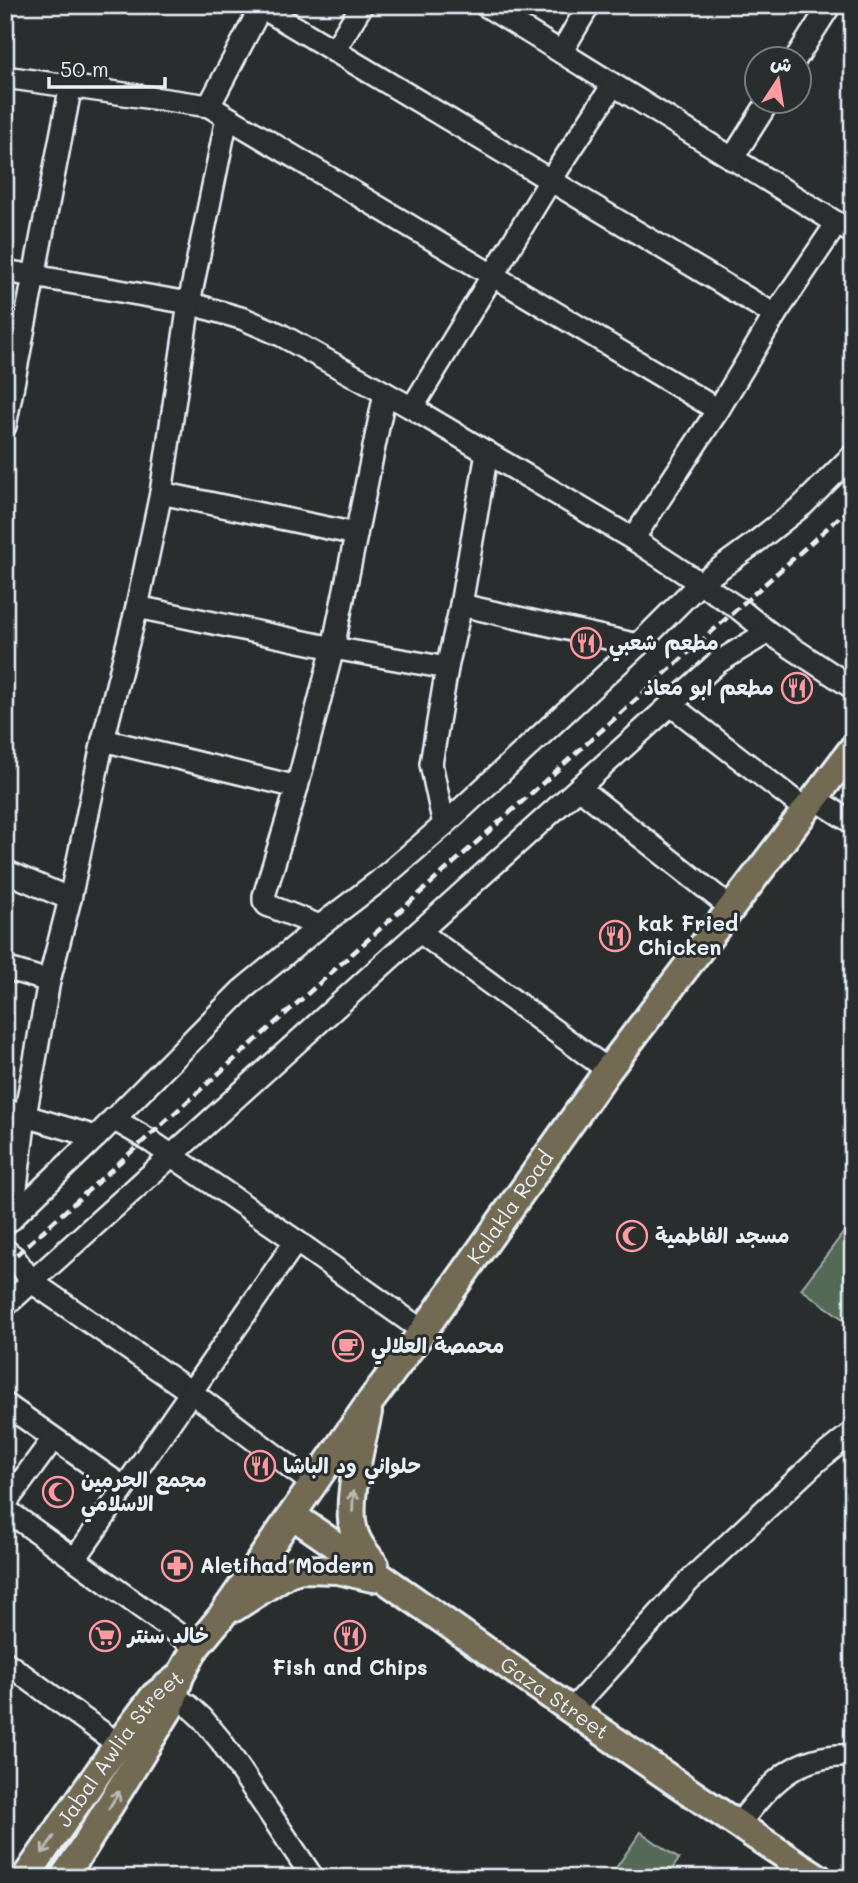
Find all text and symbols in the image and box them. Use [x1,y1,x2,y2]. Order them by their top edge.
scale bar [49,46,164,90]
north arrow [742,46,812,116]
text: ش [769,48,795,77]
text: 50 m [60,55,109,82]
restaurant icon: مطعم شعبي [569,626,603,660]
place label: مطعم شعبي [609,628,719,662]
restaurant icon: مطعم ابو معاذ [780,671,814,705]
place label: مطعم ابو معاذ [644,673,774,704]
place label: kak Fried Chicken [638,909,738,960]
restaurant icon: kak Fried Chicken [598,919,632,953]
street label: Kalakla Road [460,1145,559,1269]
mosque icon: مسجد الفاطمية [615,1219,649,1253]
place label: مسجد الفاطمية [655,1221,789,1249]
cafe icon: محمصة العلالي [331,1329,365,1363]
place label: محمصة العلالي [371,1331,504,1365]
restaurant icon: حلواني ود الباشا [243,1449,277,1483]
place label: حلواني ود الباشا [283,1451,421,1485]
place label: مجمع الحرمين الاسلامي [81,1465,207,1523]
mosque icon: مجمع الحرمين الاسلامي [41,1475,75,1509]
one-way arrow [346,1490,359,1513]
pharmacy icon: Aletihad Modern [160,1549,194,1583]
place label: Aletihad Modern [200,1551,374,1578]
supermarket icon: خالد سنتر [88,1619,122,1653]
restaurant icon: Fish and Chips [333,1619,367,1653]
place label: خالد سنتر [126,1621,209,1648]
street label: Gaza Street [495,1650,615,1745]
place label: Fish and Chips [272,1653,428,1680]
street label: Jabal Awlia Street [50,1663,188,1832]
one-way arrow [107,1790,121,1810]
one-way arrow [41,1835,55,1854]

